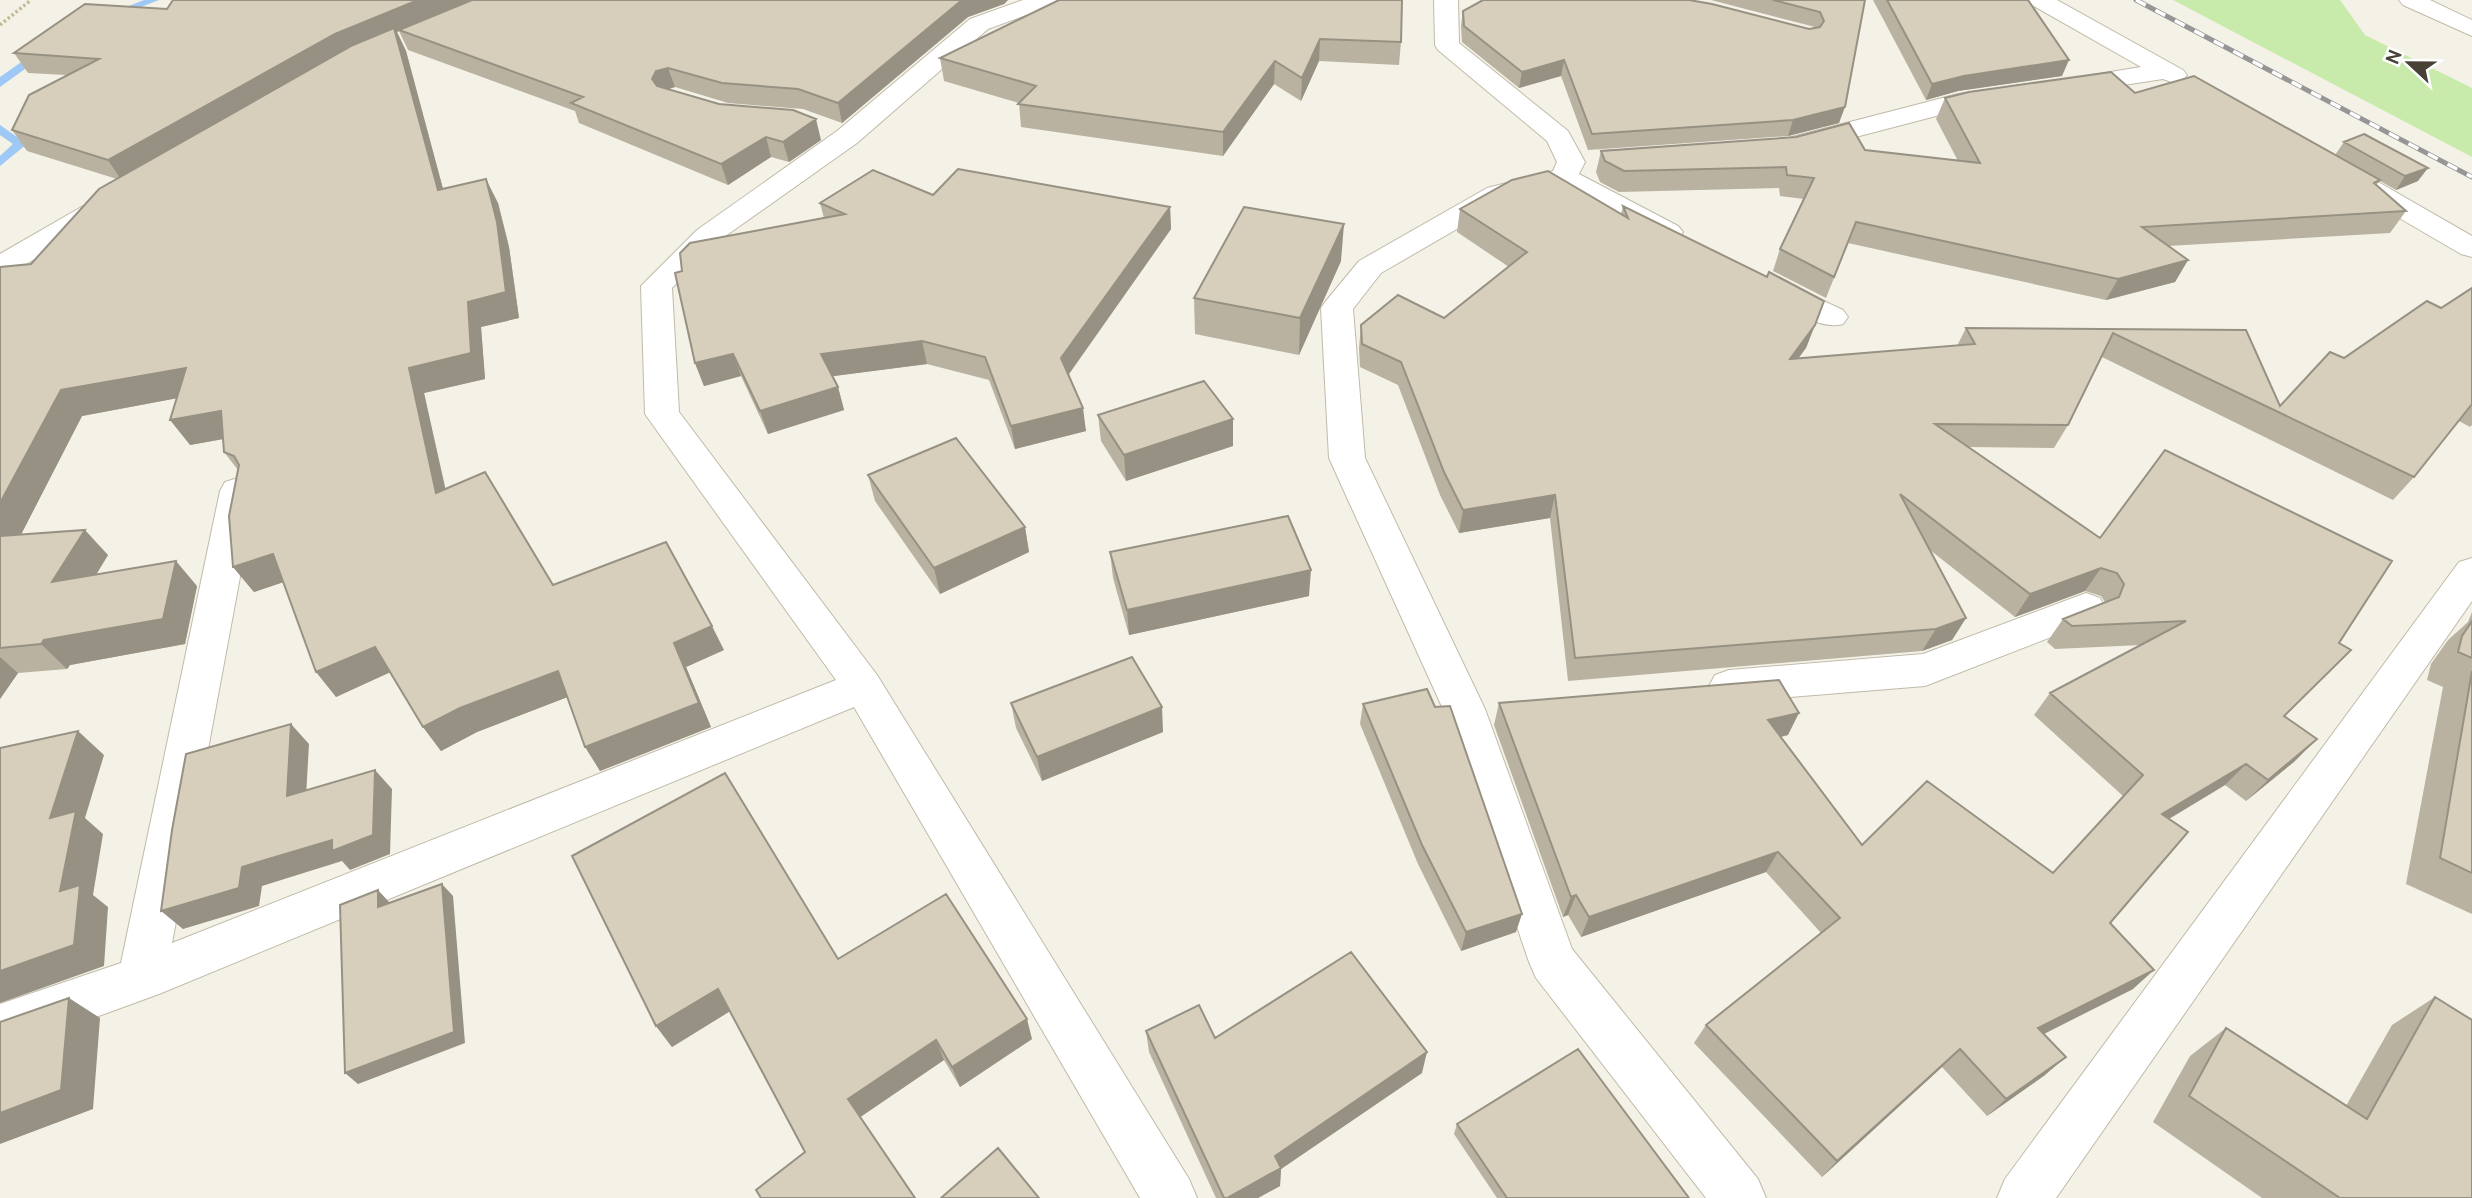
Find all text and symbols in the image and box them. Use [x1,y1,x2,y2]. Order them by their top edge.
north arrow [2374,28,2444,98]
text: N [2381,46,2407,67]

